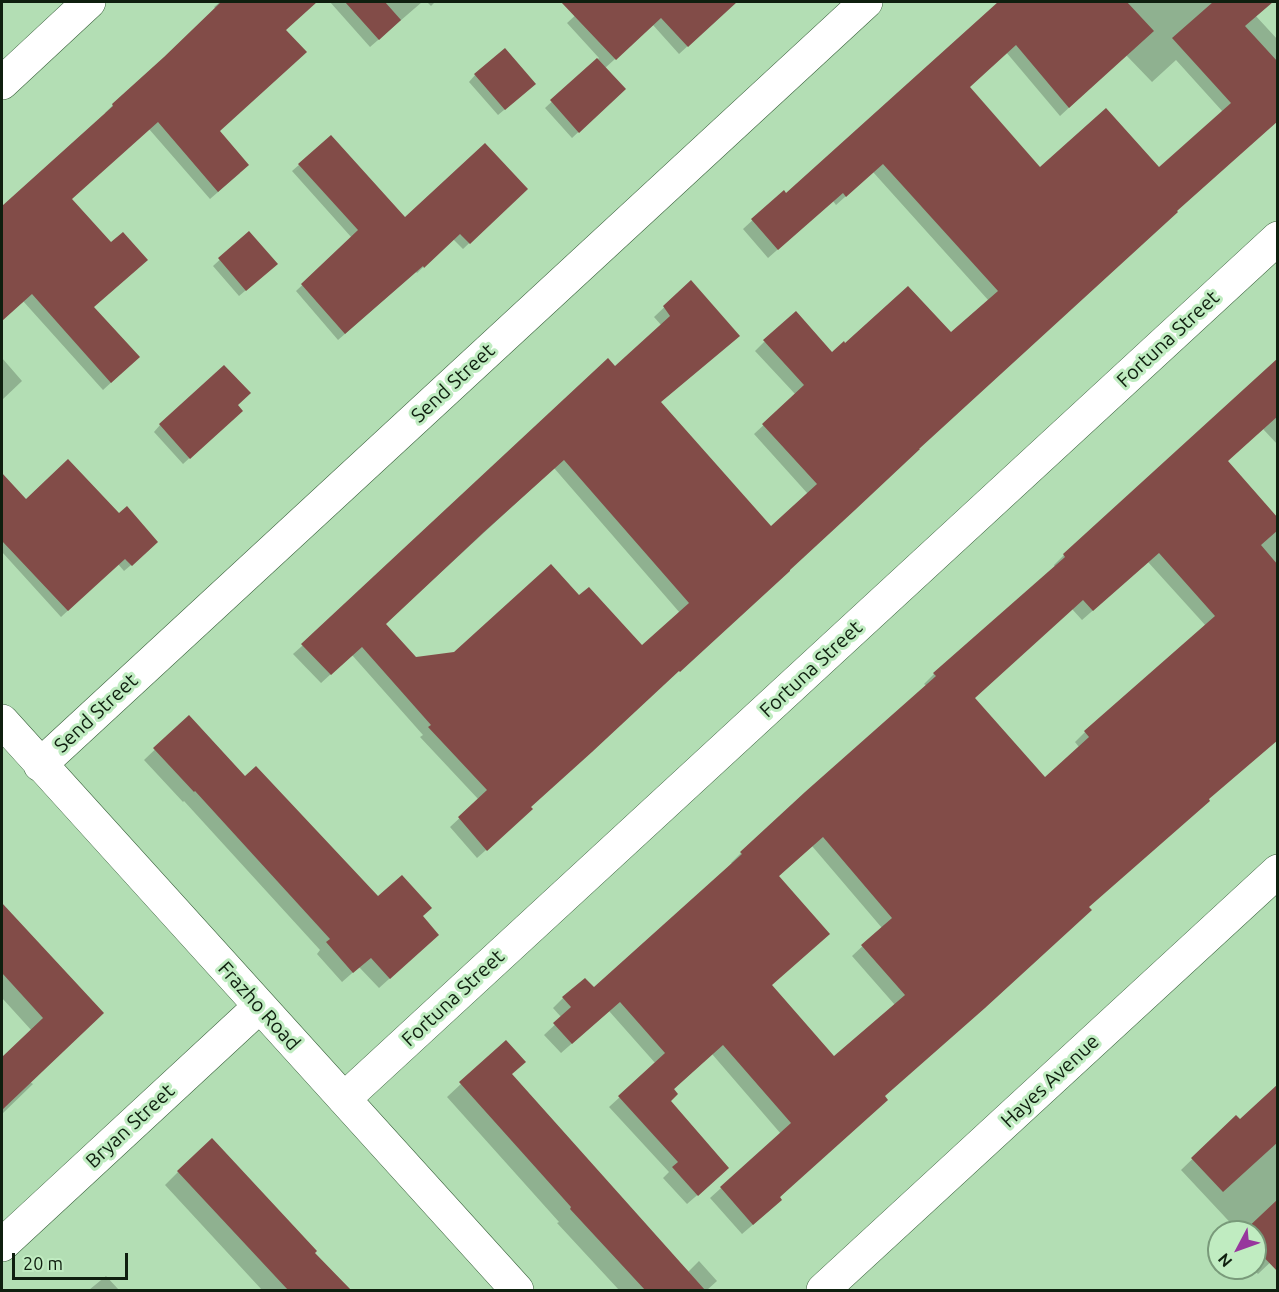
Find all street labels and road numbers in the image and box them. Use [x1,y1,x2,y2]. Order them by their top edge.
street label: Fortuna Street [1112,285,1224,393]
street label: Send Street [406,338,500,428]
street label: Fortuna Street [755,615,867,723]
street label: Send Street [49,668,143,758]
street label: Fortuna Street [397,944,509,1052]
street label: Frazho Road [213,957,305,1055]
street label: Hayes Avenue [996,1029,1104,1133]
street label: Bryan Street [81,1079,179,1173]

